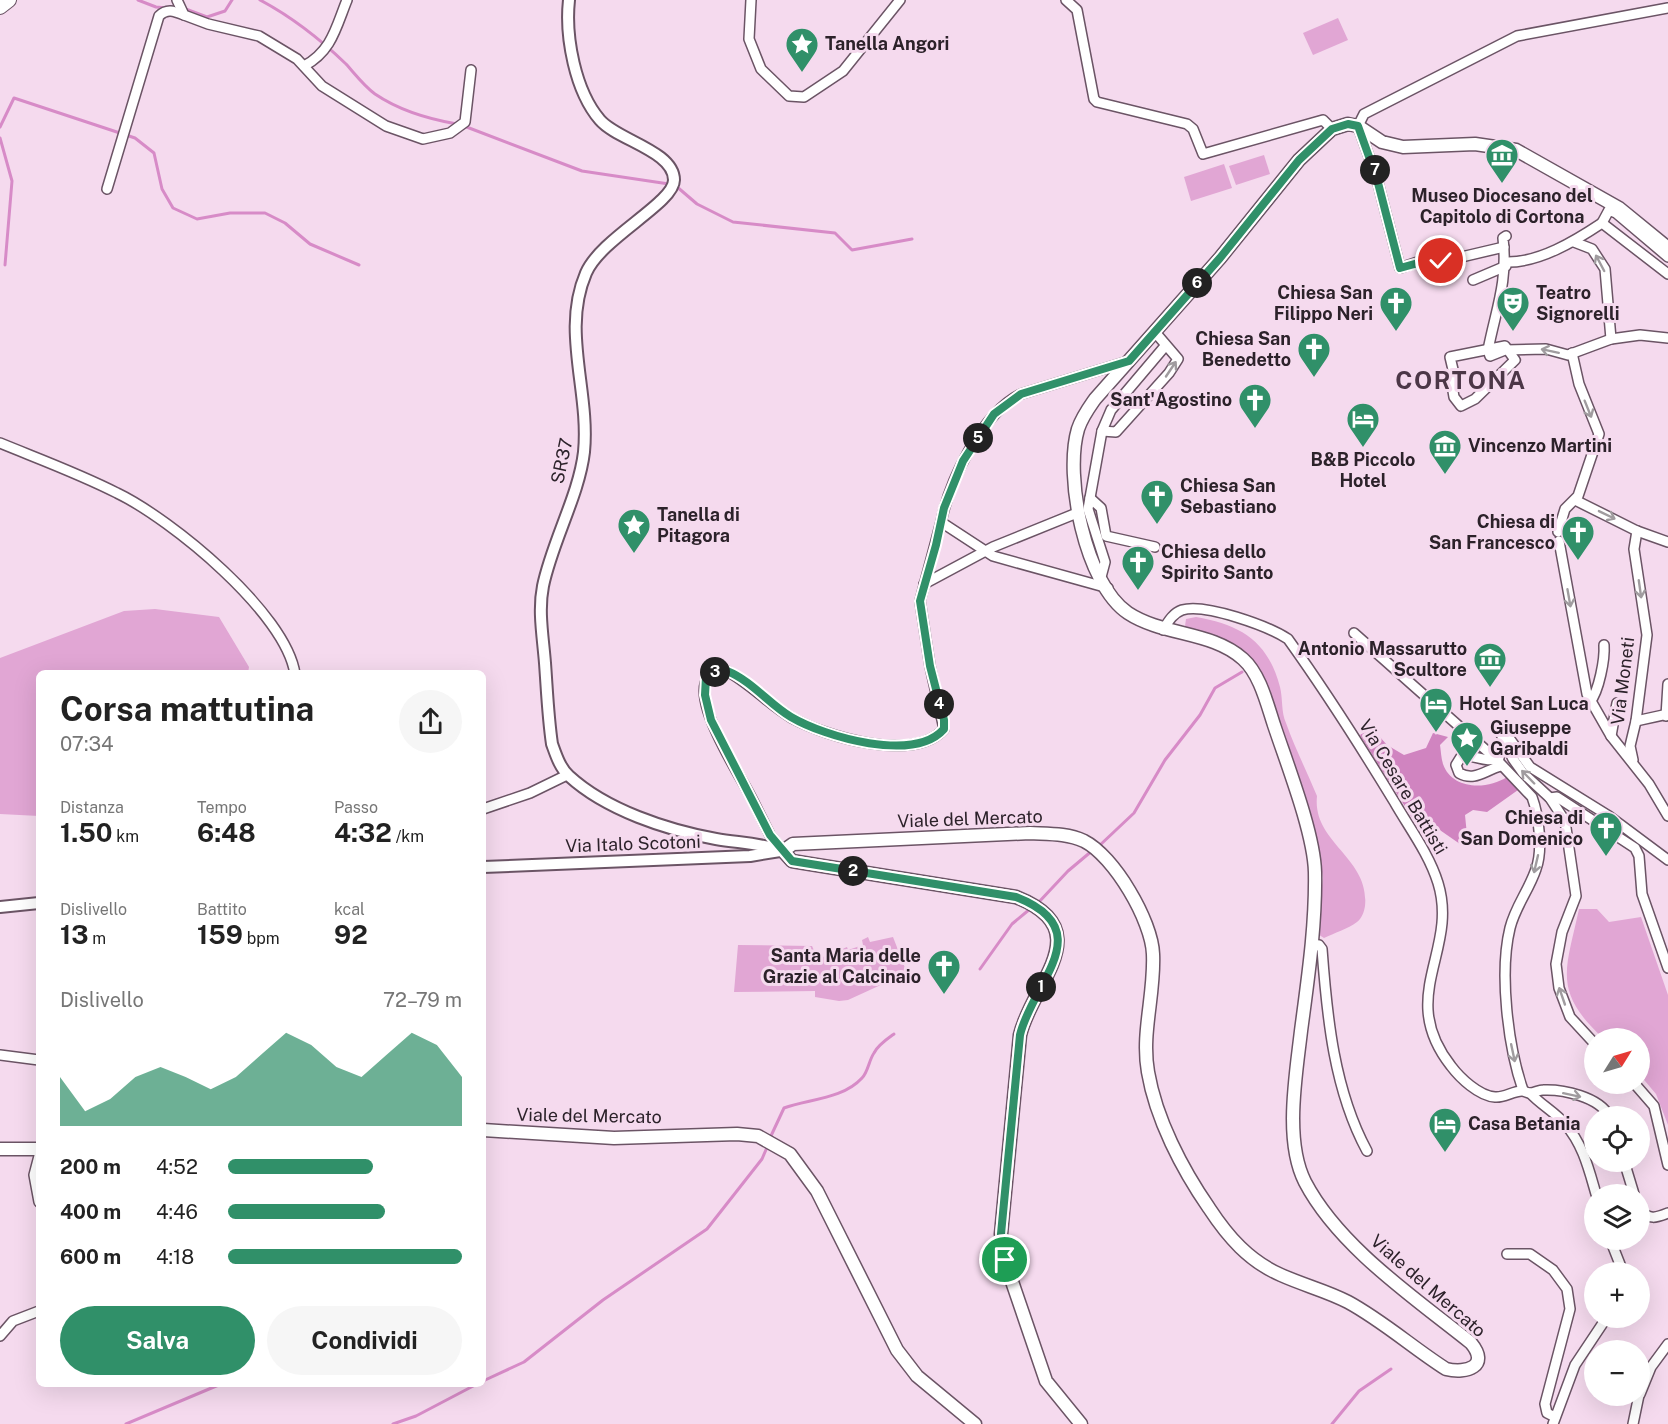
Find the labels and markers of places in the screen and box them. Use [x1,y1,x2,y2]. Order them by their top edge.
place icon: Tanella Angori [784,26,820,73]
place label: Tanella Angori [825,33,949,54]
museum icon: Museo Diocesano del Capitolo di Cortona [1484,137,1520,184]
pin: 7 [1360,155,1390,185]
place label: Museo Diocesano del Capitolo di Cortona [1411,185,1593,227]
pin [1415,235,1466,286]
pin: 6 [1182,268,1212,298]
place label: Chiesa San Filippo Neri [1274,282,1373,324]
place label: Teatro Signorelli [1536,282,1620,324]
church icon: Chiesa San Filippo Neri [1378,285,1414,332]
theatre icon: Teatro Signorelli [1495,285,1531,332]
place label: Chiesa San Benedetto [1195,328,1291,370]
church icon: Chiesa San Benedetto [1296,331,1332,378]
church icon: Sant'Agostino [1237,382,1273,429]
place label: Sant'Agostino [1110,389,1232,410]
hotel icon: B&B Piccolo Hotel [1345,401,1381,448]
pin: 5 [963,423,993,453]
museum icon: Vincenzo Martini [1427,428,1463,475]
place label: Vincenzo Martini [1468,435,1612,456]
place label: B&B Piccolo Hotel [1311,449,1415,491]
place label: Chiesa San Sebastiano [1180,475,1277,517]
church icon: Chiesa San Sebastiano [1139,478,1175,525]
place label: Tanella di Pitagora [657,504,740,546]
place icon: Tanella di Pitagora [616,507,652,554]
place label: Chiesa di San Francesco [1429,511,1555,553]
church icon: Chiesa di San Francesco [1560,514,1596,561]
place label: Chiesa dello Spirito Santo [1161,541,1273,583]
church icon: Chiesa dello Spirito Santo [1120,544,1156,591]
place label: Antonio Massarutto Scultore [1298,638,1467,680]
museum icon: Antonio Massarutto Scultore [1472,641,1508,688]
pin: 3 [700,657,730,687]
hotel icon: Hotel San Luca [1418,686,1454,733]
pin: 4 [924,689,954,719]
place label: Hotel San Luca [1459,693,1589,714]
place label: Giuseppe Garibaldi [1490,717,1571,759]
place icon: Giuseppe Garibaldi [1449,720,1485,767]
place label: Chiesa di San Domenico [1460,807,1583,849]
church icon: Chiesa di San Domenico [1588,810,1624,857]
pin: 2 [838,856,868,886]
place label: Santa Maria delle Grazie al Calcinaio [763,945,921,987]
church icon: Santa Maria delle Grazie al Calcinaio [926,948,962,995]
pin: 1 [1026,972,1056,1002]
hotel icon: Casa Betania [1427,1106,1463,1153]
place label: Casa Betania [1468,1113,1580,1134]
pin [979,1234,1030,1285]

